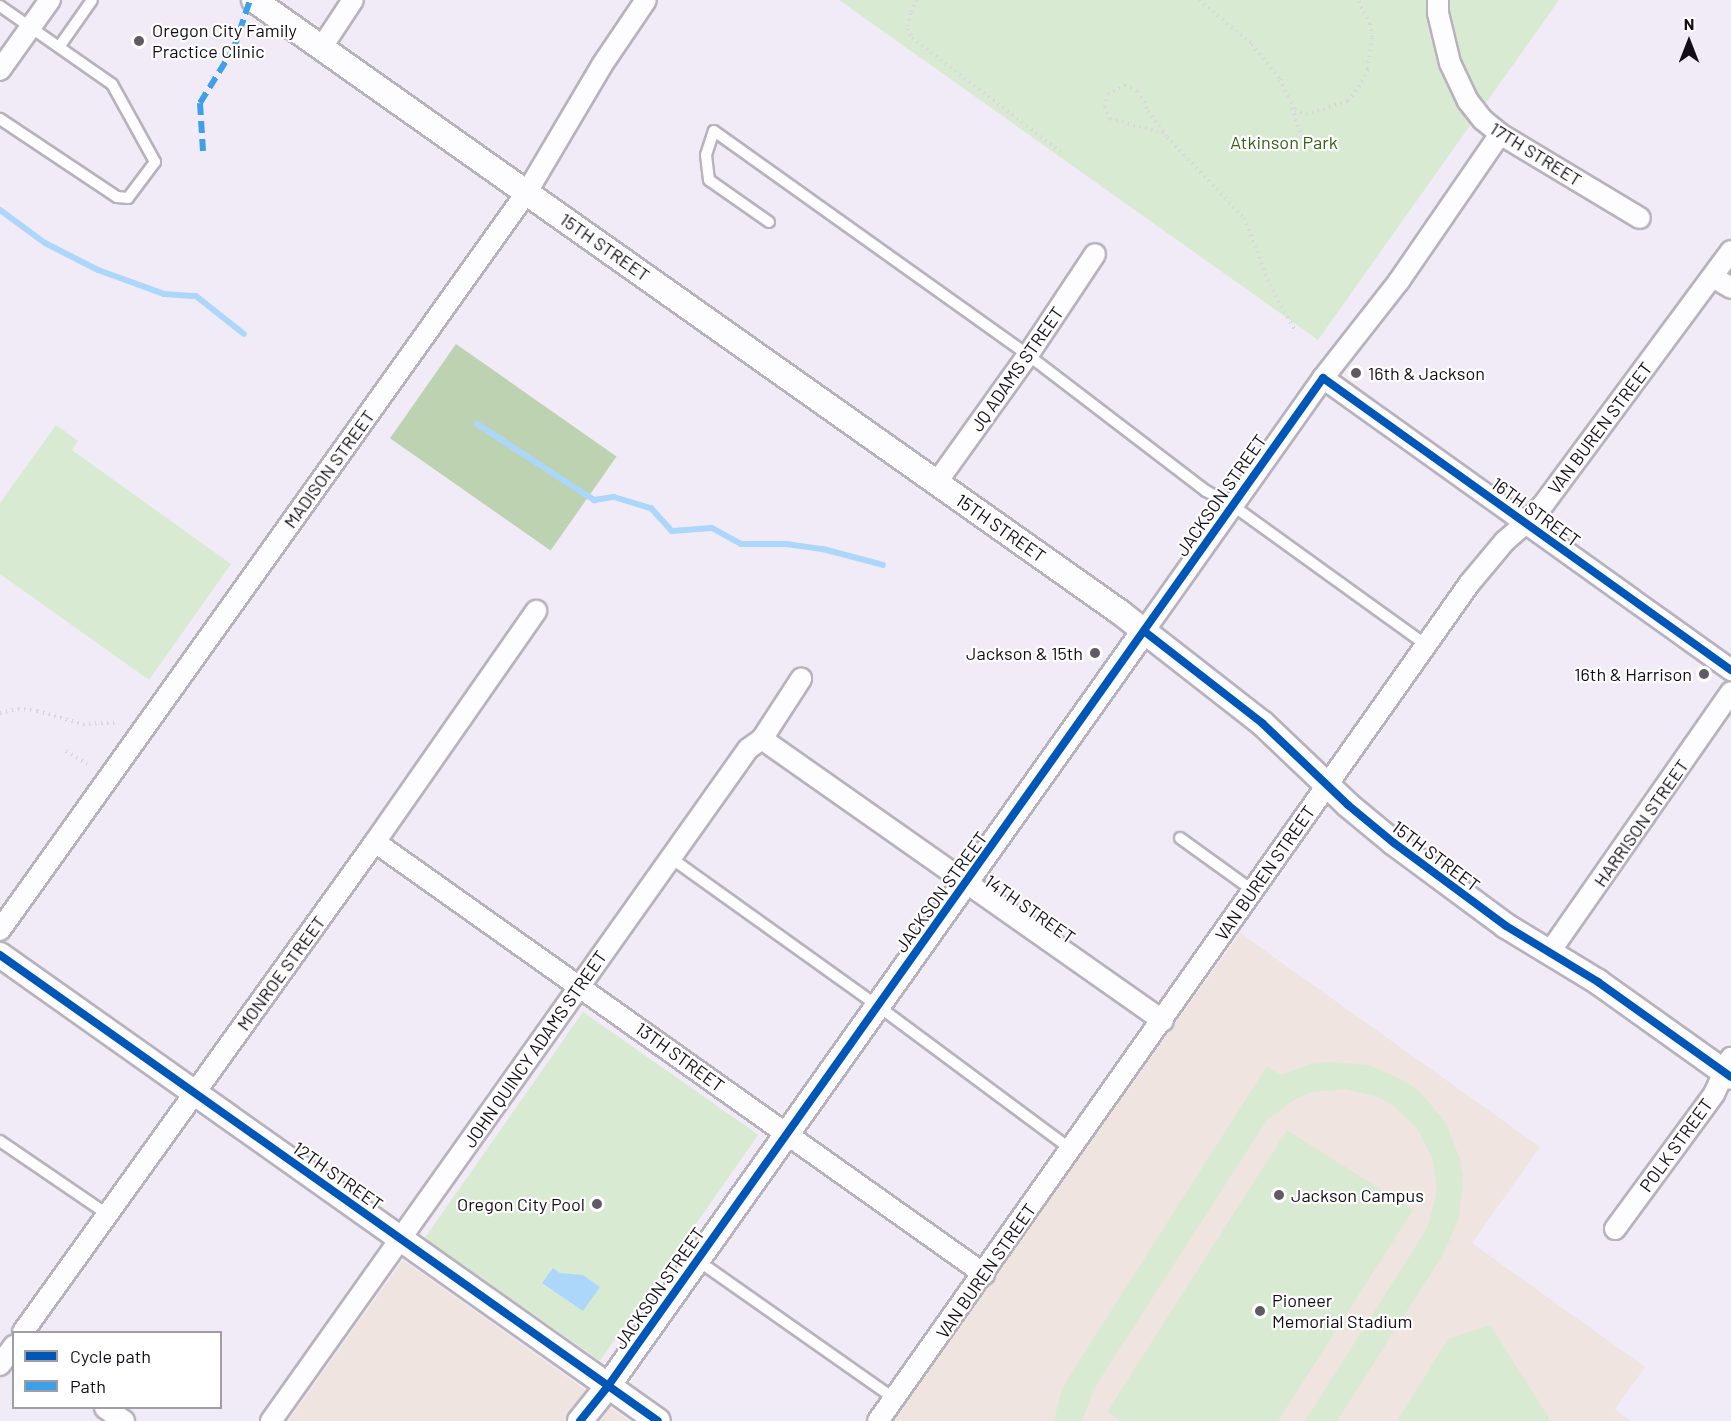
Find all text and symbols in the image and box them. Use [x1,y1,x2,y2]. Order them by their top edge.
north arrow [1659,12,1719,72]
text: N [1684,14,1694,33]
place label: Oregon City Family Practice Clinic [152,20,297,63]
marker: Oregon City Family Practice Clinic [130,32,148,50]
street label: 17TH STREET [1486,117,1586,191]
park label: Atkinson Park [1230,131,1338,153]
street label: 15TH STREET [556,208,654,286]
street label: JQ ADAMS STREET [966,303,1068,435]
street label: VAN BUREN STREET [1543,358,1657,498]
place label: 16th & Jackson [1368,362,1485,384]
marker: 16th & Jackson [1349,366,1363,380]
street label: MADISON STREET [279,406,379,532]
street label: JACKSON STREET [1171,430,1271,560]
street label: 16TH STREET [1487,473,1585,551]
street label: 15TH STREET [952,489,1050,567]
place label: Jackson & 15th [966,642,1083,664]
marker: Jackson & 15th [1088,646,1102,660]
place label: 16th & Harrison [1574,663,1692,685]
marker: 16th & Harrison [1697,667,1711,681]
street label: HARRISON STREET [1589,755,1693,891]
street label: VAN BUREN STREET [1210,801,1320,945]
street label: 15TH STREET [1388,816,1484,896]
street label: JACKSON STREET [890,828,992,956]
street label: 14TH STREET [981,870,1079,948]
street label: MONROE STREET [232,911,330,1035]
street label: JOHN QUINCY ADAMS STREET [459,946,611,1152]
street label: 13TH STREET [631,1018,729,1096]
street label: POLK STREET [1635,1094,1717,1196]
street label: 12TH STREET [289,1137,387,1215]
place label: Jackson Campus [1291,1184,1424,1206]
marker: Jackson Campus [1272,1188,1286,1202]
place label: Oregon City Pool [457,1193,585,1215]
marker: Oregon City Pool [590,1197,604,1211]
street label: VAN BUREN STREET [931,1199,1041,1343]
street label: JACKSON STREET [609,1223,709,1353]
place label: Pioneer Memorial Stadium [1272,1290,1412,1332]
marker: Pioneer Memorial Stadium [1253,1304,1267,1318]
legend [12,1331,222,1409]
text: Cycle path [70,1345,151,1367]
text: Path [70,1375,106,1397]

